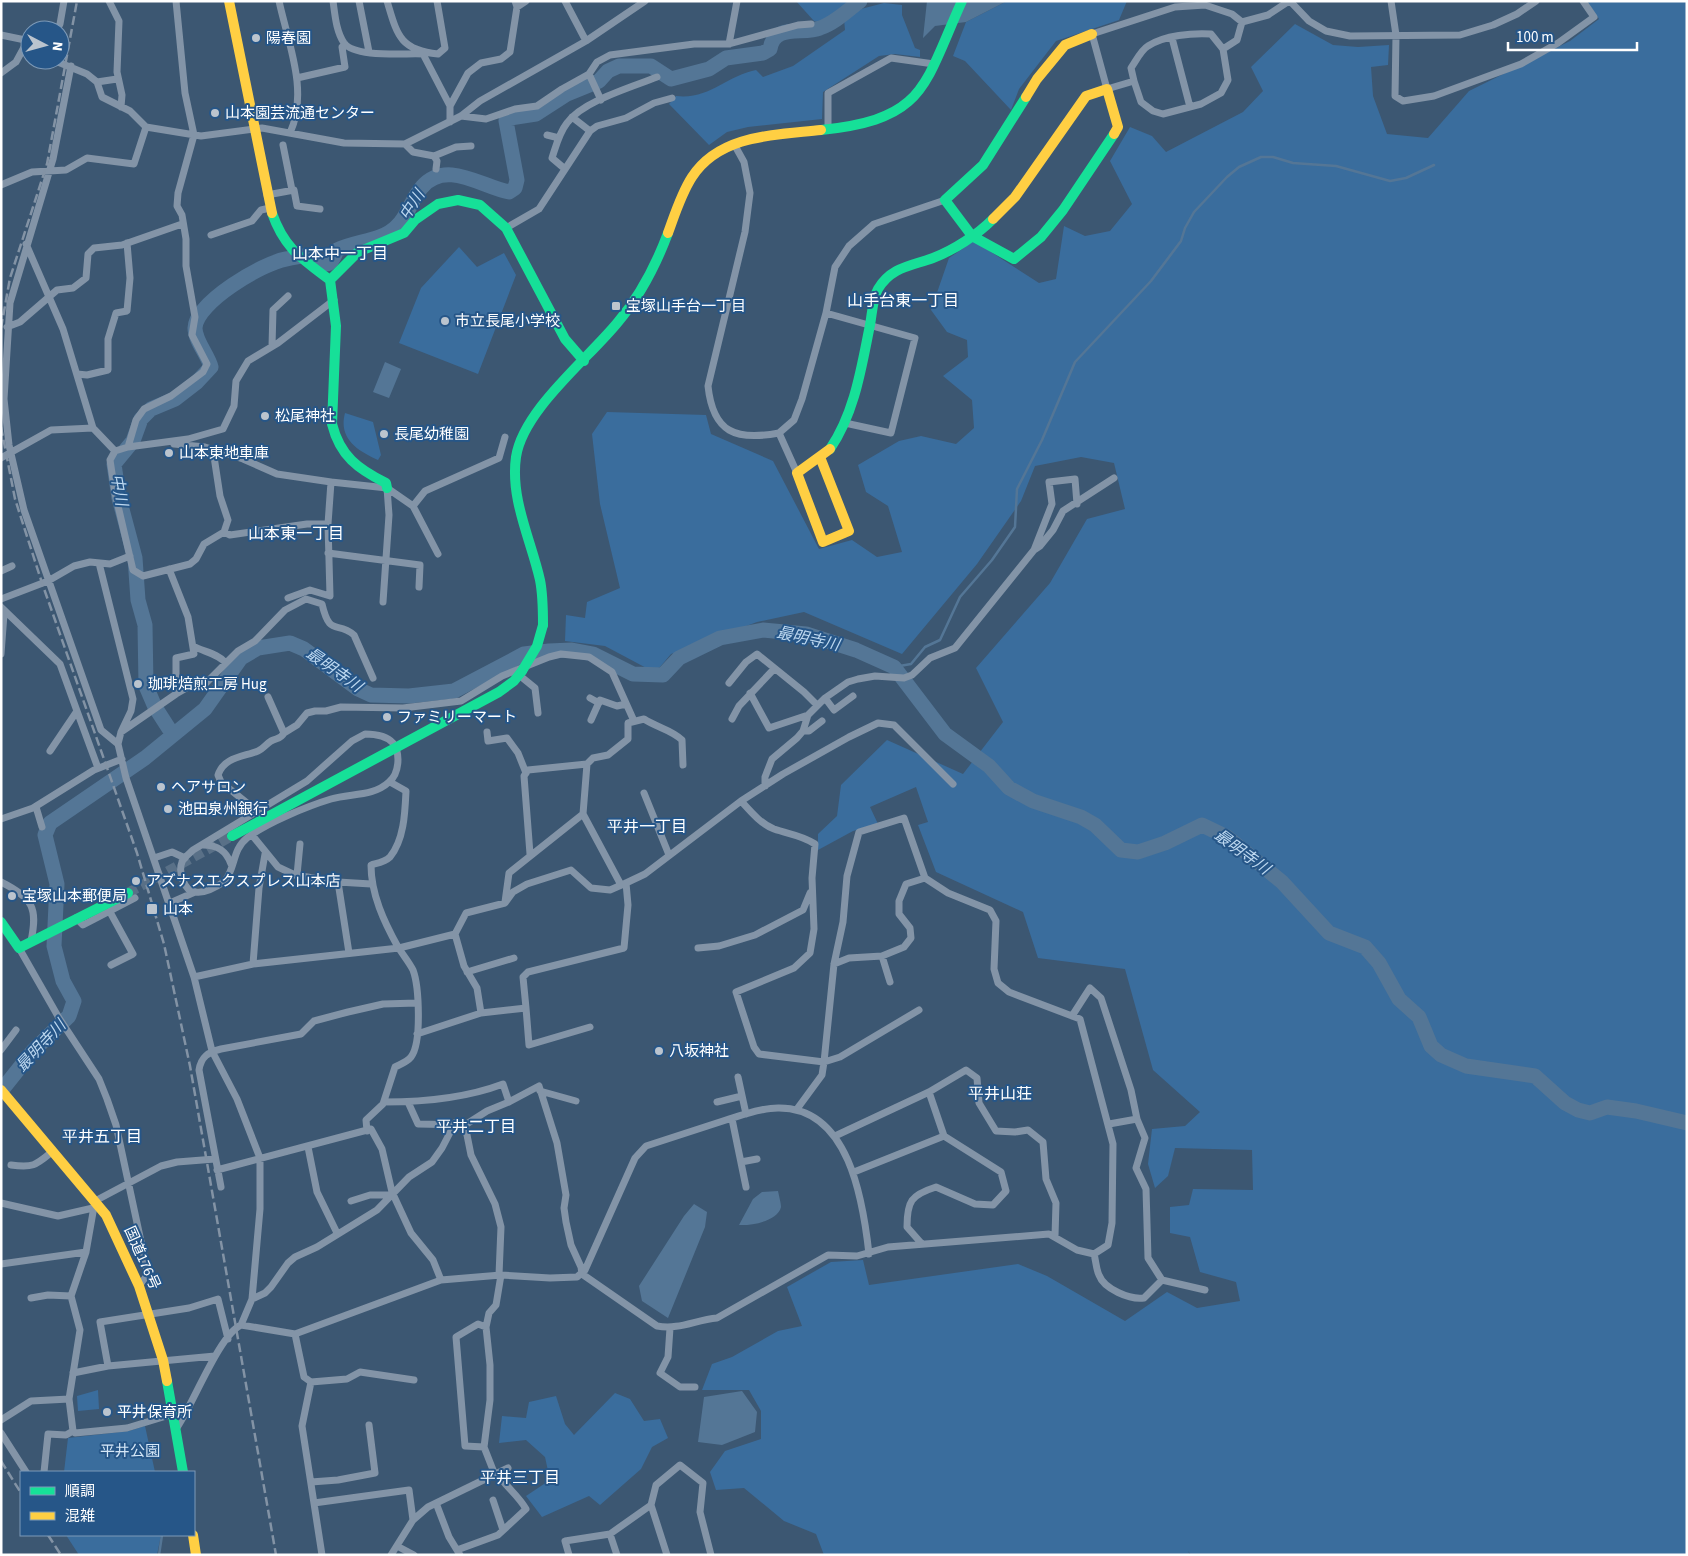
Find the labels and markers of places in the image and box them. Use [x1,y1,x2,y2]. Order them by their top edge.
place label: 陽春園 [266,28,311,49]
marker: 陽春園 [250,32,262,44]
place label: 山本園芸流通センター [225,103,375,124]
marker: 山本園芸流通センター [209,107,221,119]
place label: 宝塚山手台一丁目 [626,296,746,317]
marker: 宝塚山手台一丁目 [610,300,622,312]
place label: 市立長尾小学校 [455,311,560,332]
marker: 市立長尾小学校 [439,315,451,327]
place label: 松尾神社 [275,406,335,427]
marker: 松尾神社 [259,410,271,422]
place label: 長尾幼稚園 [394,424,469,445]
marker: 長尾幼稚園 [378,428,390,440]
place label: 山本東地車庫 [179,443,269,464]
marker: 山本東地車庫 [163,447,175,459]
place label: 珈琲焙煎工房 Hug [148,674,267,695]
marker: 珈琲焙煎工房 Hug [132,678,144,690]
place label: ファミリーマート [397,707,517,728]
marker: ファミリーマート [381,711,393,723]
place label: ヘアサロン [171,777,246,798]
marker: ヘアサロン [155,781,167,793]
place label: 池田泉州銀行 [178,799,268,820]
marker: 池田泉州銀行 [162,803,174,815]
place label: アズナスエクスプレス山本店 [146,871,341,892]
marker: アズナスエクスプレス山本店 [130,875,142,887]
place label: 宝塚山本郵便局 [22,886,127,907]
marker: 宝塚山本郵便局 [6,890,18,902]
place label: 山本 [163,899,193,920]
marker: 山本 [145,902,159,916]
place label: 八坂神社 [669,1041,729,1062]
marker: 八坂神社 [653,1045,665,1057]
place label: 平井保育所 [117,1402,192,1423]
marker: 平井保育所 [101,1406,113,1418]

